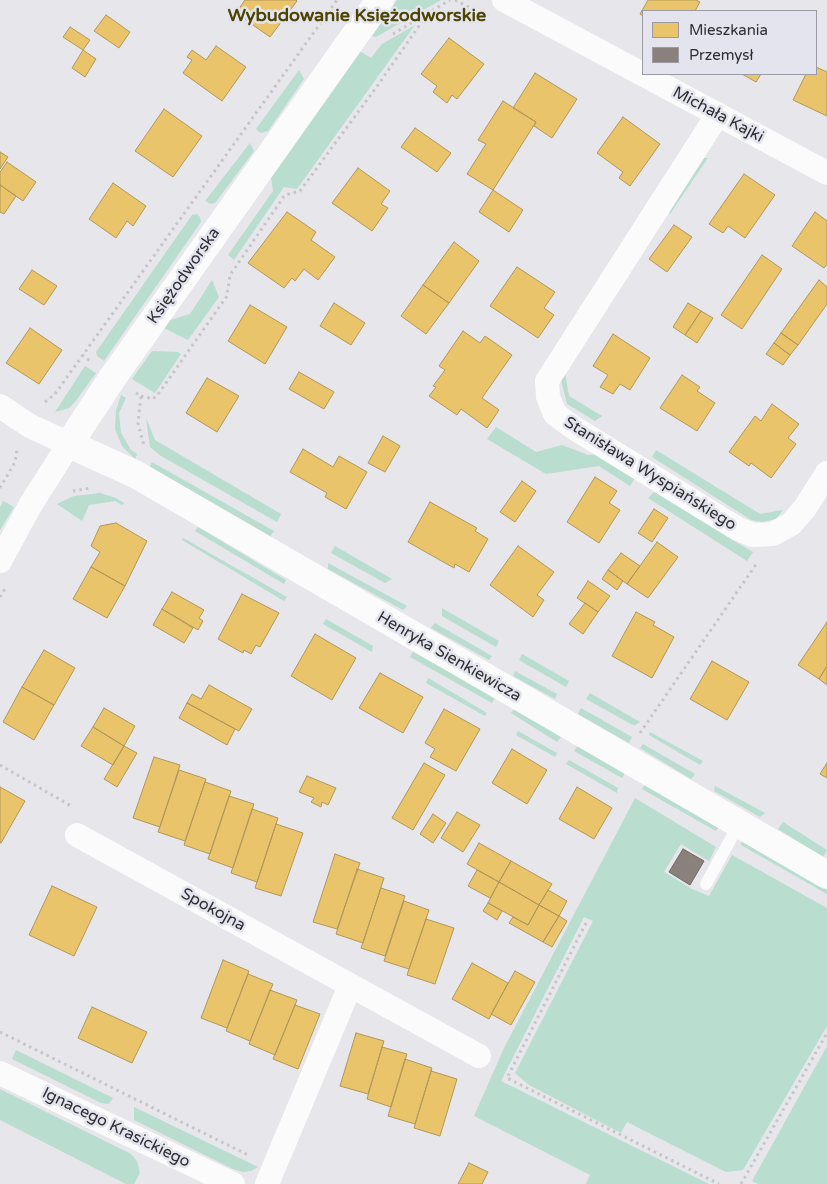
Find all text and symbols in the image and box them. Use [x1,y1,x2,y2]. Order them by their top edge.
district label: Wybudowanie Księżodworskie [228,5,486,27]
legend [642,10,817,75]
text: Mieszkania [689,21,768,39]
text: Przemysł [689,46,753,64]
street label: Michała Kajki [669,83,767,147]
street label: Księżodworska [144,224,224,328]
street label: Stanisława Wyspiańskiego [560,413,740,535]
street label: Henryka Sienkiewicza [373,608,525,706]
street label: Spokojna [177,884,249,936]
street label: Ignacego Krasickiego [39,1084,193,1172]

